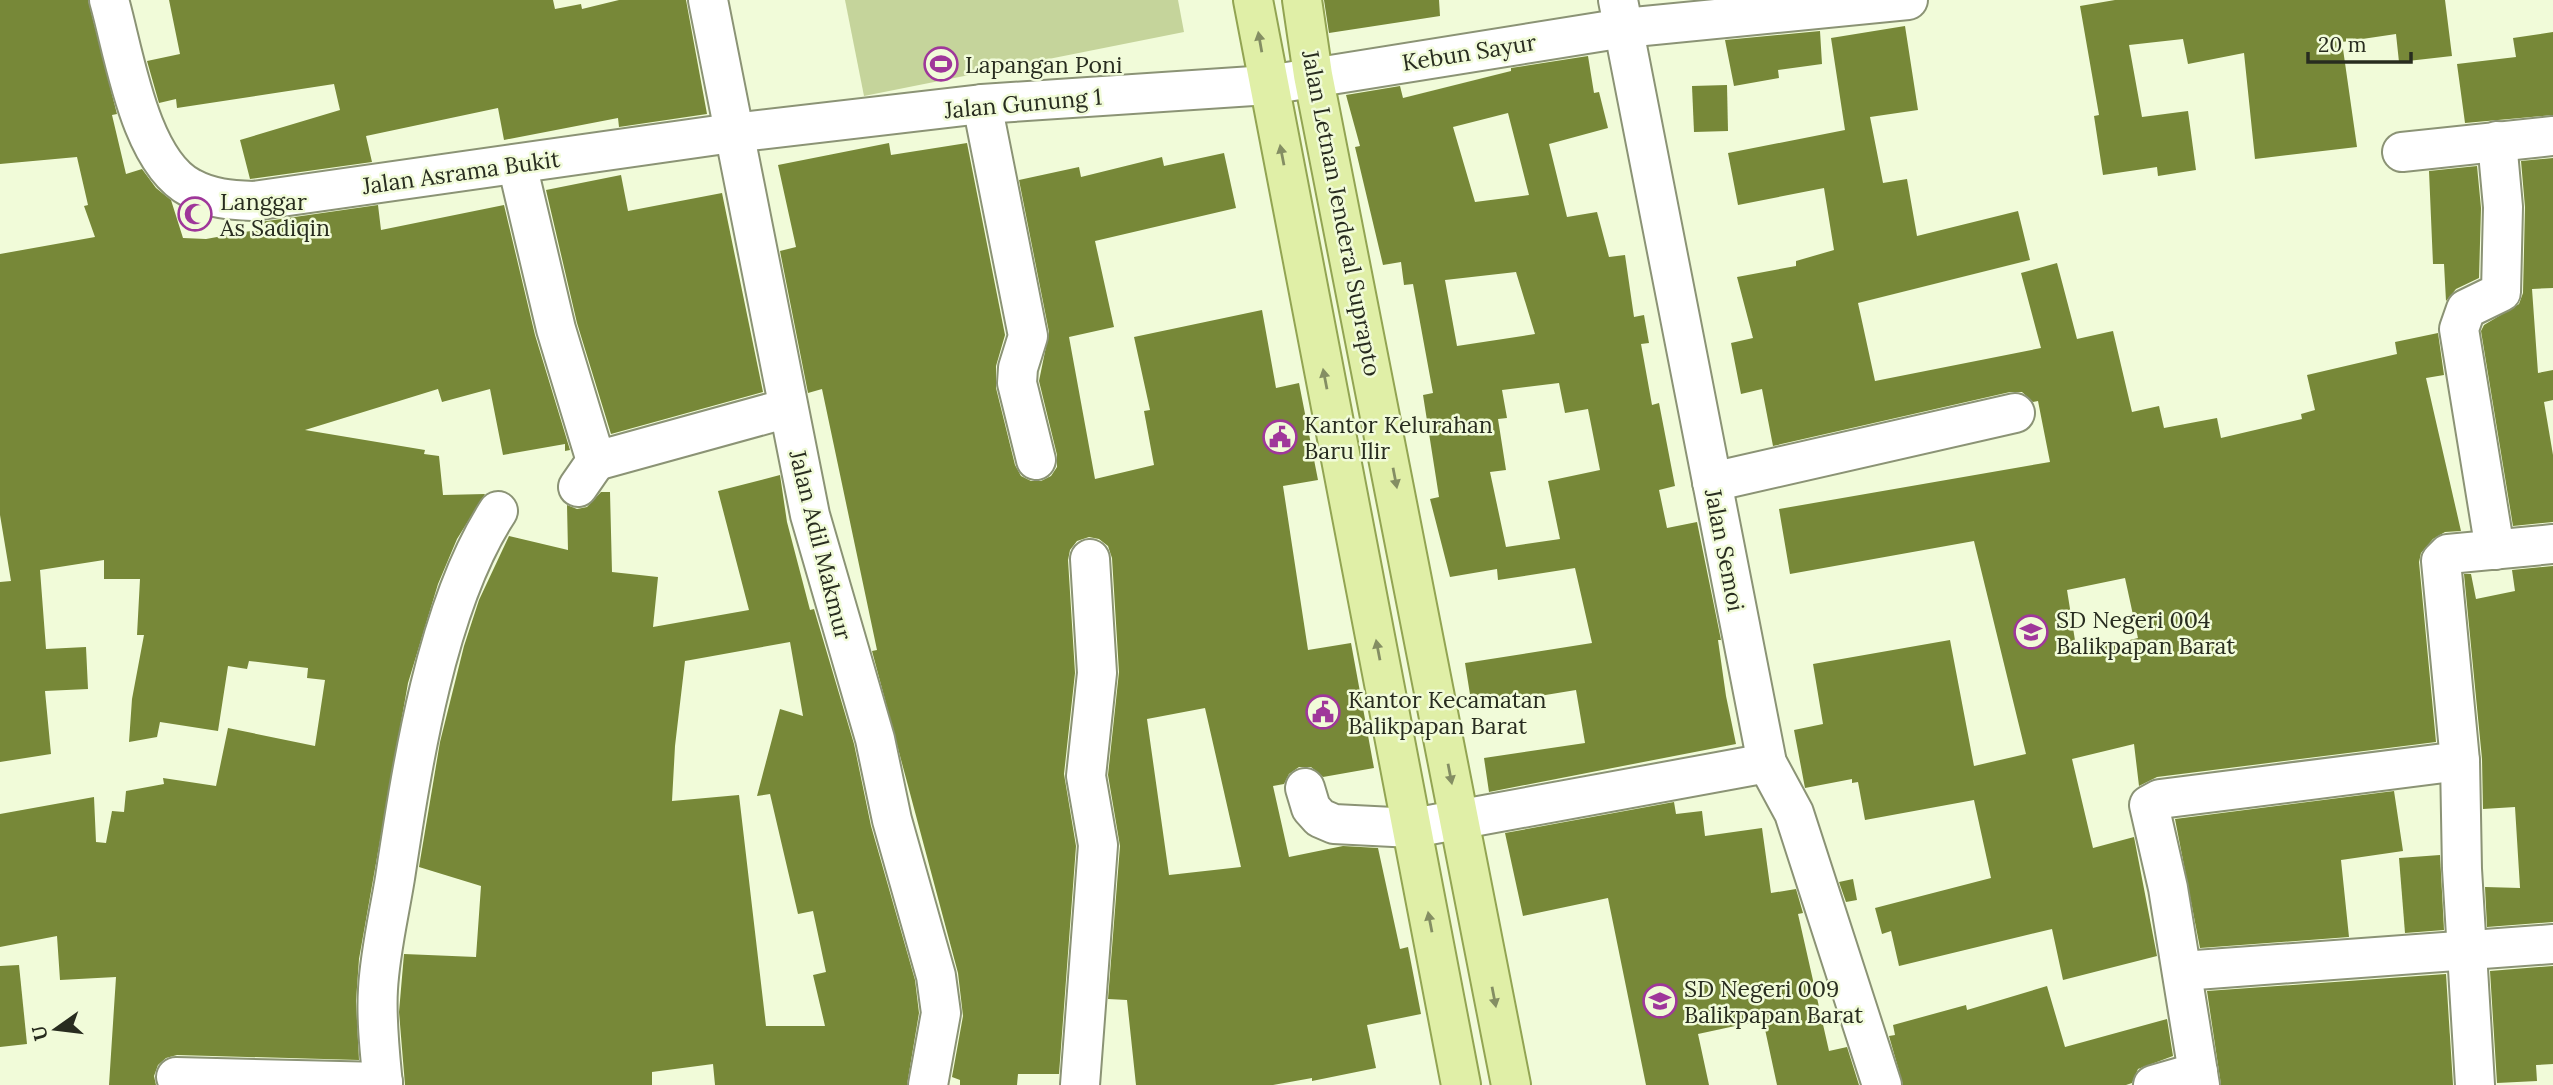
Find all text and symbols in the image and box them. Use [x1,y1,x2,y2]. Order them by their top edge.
scale bar [2308,21,2411,65]
street label: Kebun Sayur [1400,27,1538,77]
one-way arrow [1255,31,1266,53]
text: 20 m [2318,31,2367,58]
sports icon: Lapangan Poni [922,45,960,83]
street label: Jalan Letnan Jenderal Suprapto [1296,47,1388,378]
place label: Lapangan Poni [965,50,1122,79]
street label: Jalan Gunung 1 [942,82,1103,124]
street label: Jalan Asrama Bukit [359,144,562,200]
one-way arrow [1276,144,1287,166]
place label: Langgar As Sadiqin [219,187,330,242]
mosque icon: Langgar As Sadiqin [176,195,214,233]
one-way arrow [1319,368,1330,390]
place label: Kantor Kelurahan Baru Ilir [1304,410,1493,465]
public building icon: Kantor Kelurahan Baru Ilir [1261,418,1299,456]
street label: Jalan Adil Makmur [783,446,859,643]
one-way arrow [1389,467,1400,489]
street label: Jalan Semoi [1699,485,1751,614]
place label: SD Negeri 004 Balikpapan Barat [2056,605,2235,660]
school or university icon: SD Negeri 004 Balikpapan Barat [2012,613,2050,651]
one-way arrow [1372,639,1383,661]
place label: Kantor Kecamatan Balikpapan Barat [1348,685,1547,740]
public building icon: Kantor Kecamatan Balikpapan Barat [1304,693,1342,731]
one-way arrow [1445,763,1456,785]
one-way arrow [1425,911,1436,933]
place label: SD Negeri 009 Balikpapan Barat [1684,974,1863,1029]
school or university icon: SD Negeri 009 Balikpapan Barat [1641,982,1679,1020]
one-way arrow [1488,986,1499,1008]
north arrow [21,994,91,1064]
text: U [26,1023,53,1043]

